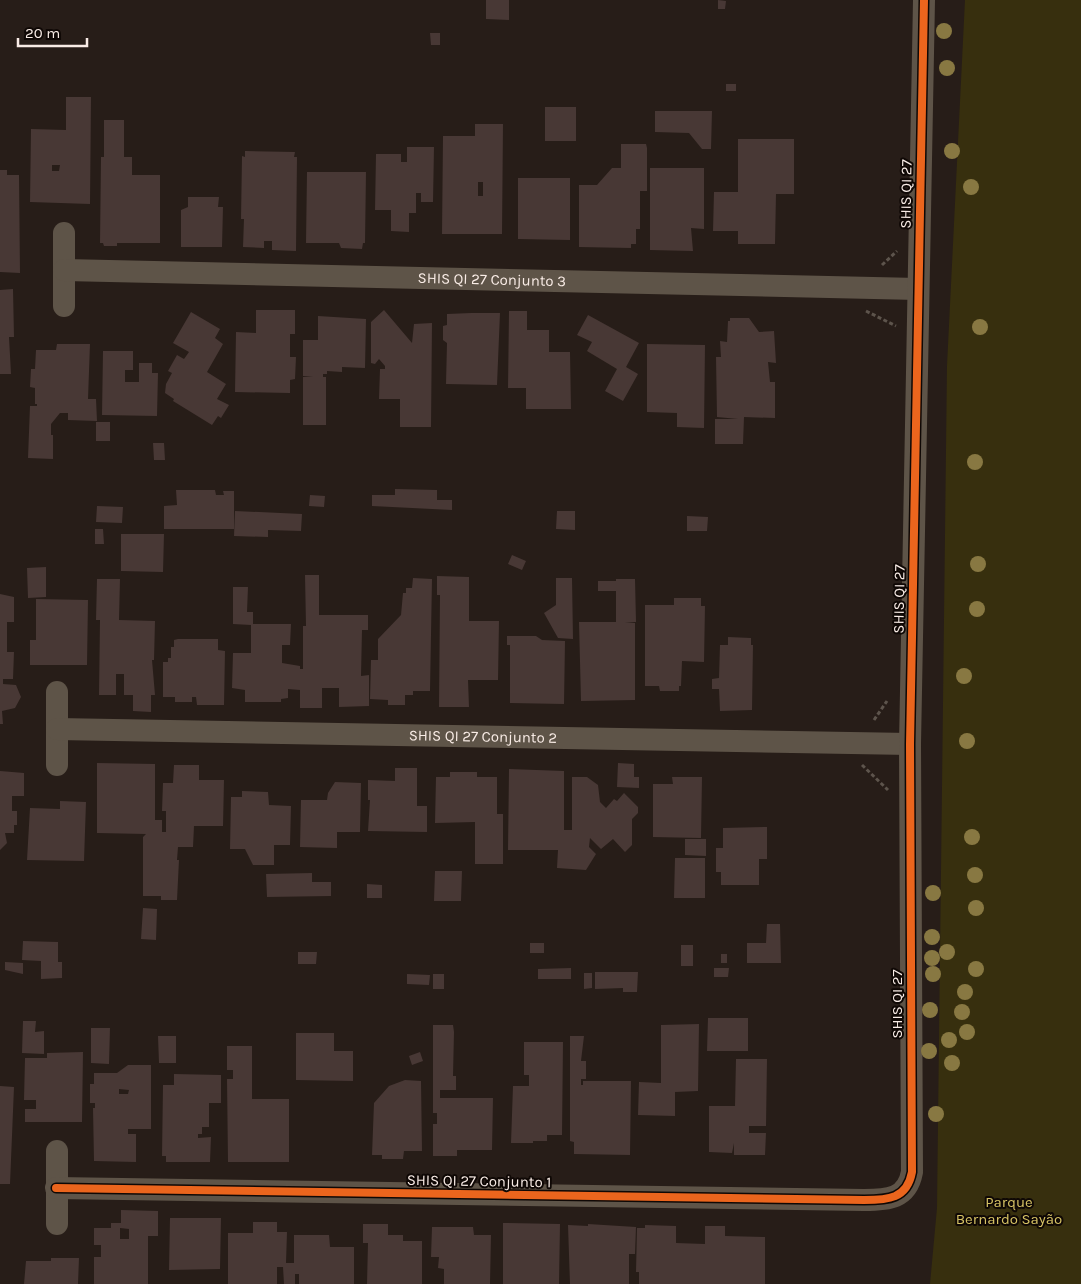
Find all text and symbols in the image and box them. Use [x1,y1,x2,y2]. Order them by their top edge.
scale bar [18,15,86,47]
text: 20 m [25,24,60,42]
street label: SHIS QI 27 [896,159,916,229]
street label: SHIS QI 27 Conjunto 3 [418,269,566,290]
street label: SHIS QI 27 [889,564,909,634]
street label: SHIS QI 27 Conjunto 2 [409,726,557,747]
street label: SHIS QI 27 [888,969,906,1039]
street label: SHIS QI 27 Conjunto 1 [407,1171,551,1191]
park label: Parque Bernardo Sayão [956,1193,1062,1228]

